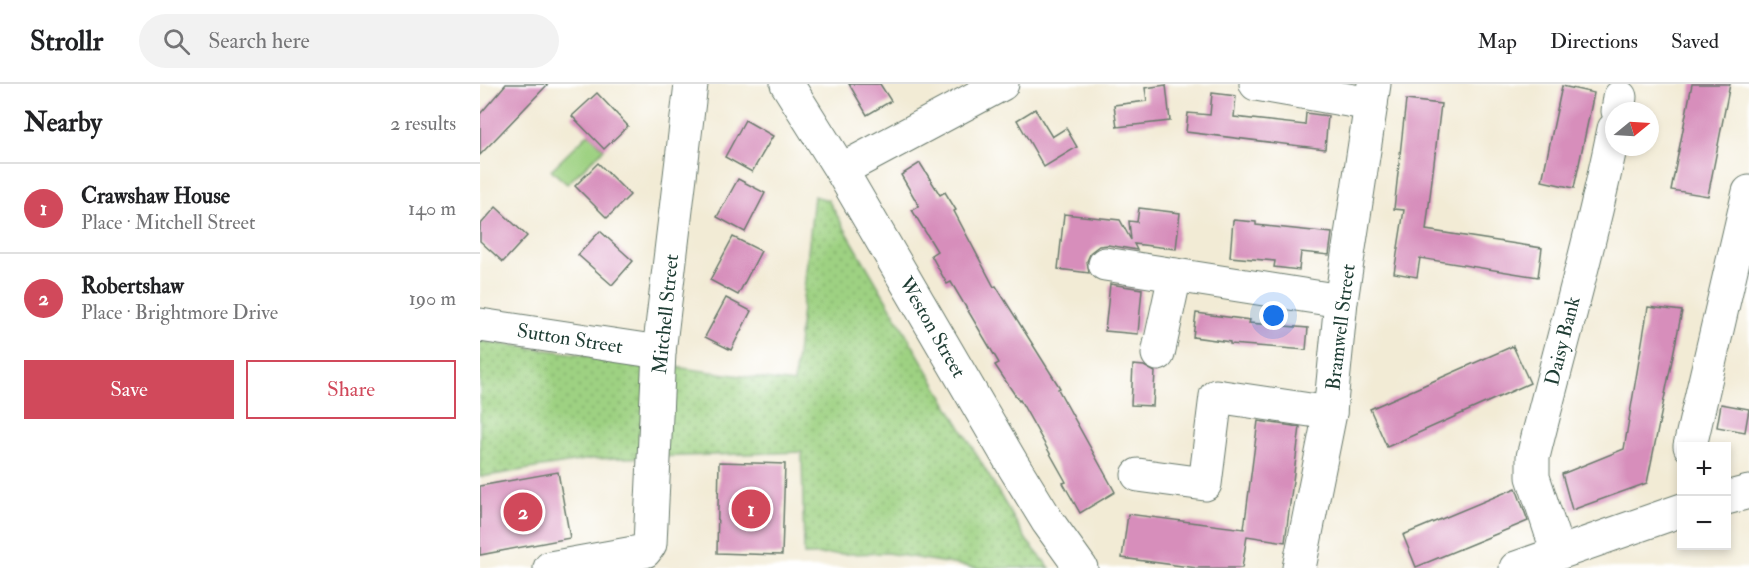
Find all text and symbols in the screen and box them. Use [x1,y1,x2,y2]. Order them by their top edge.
search box [139,14,559,68]
text: Strollr [30,24,103,59]
icon: search [160,25,193,58]
text: Search here [208,27,310,55]
text: Map [1477,28,1517,55]
text: Directions [1550,28,1638,55]
text: Saved [1671,28,1719,55]
north arrow [1605,102,1659,156]
text: Nearby [24,107,102,139]
text: 2 results [390,111,456,136]
text: Crawshaw House [81,182,230,210]
text: 1 [40,196,47,221]
text: 140 m [408,196,456,221]
text: Place · Mitchell Street [81,210,255,235]
street label: Mitchell Street [647,252,684,375]
street label: Bramwell Street [1320,262,1361,392]
street label: Weston Street [893,271,972,383]
text: Robertshaw [81,272,184,300]
text: 2 [38,286,49,311]
text: 190 m [409,286,456,311]
street label: Daisy Bank [1539,294,1586,388]
text: Place · Brightmore Drive [81,300,278,325]
your location [1259,301,1288,330]
street label: Sutton Street [515,318,625,359]
button: Save [24,360,234,419]
button: Share [246,360,456,419]
map controls [1677,442,1731,550]
button: + [1677,442,1731,496]
pin: 1 [732,486,770,532]
pin: 2 [504,490,543,534]
button: − [1677,496,1731,550]

